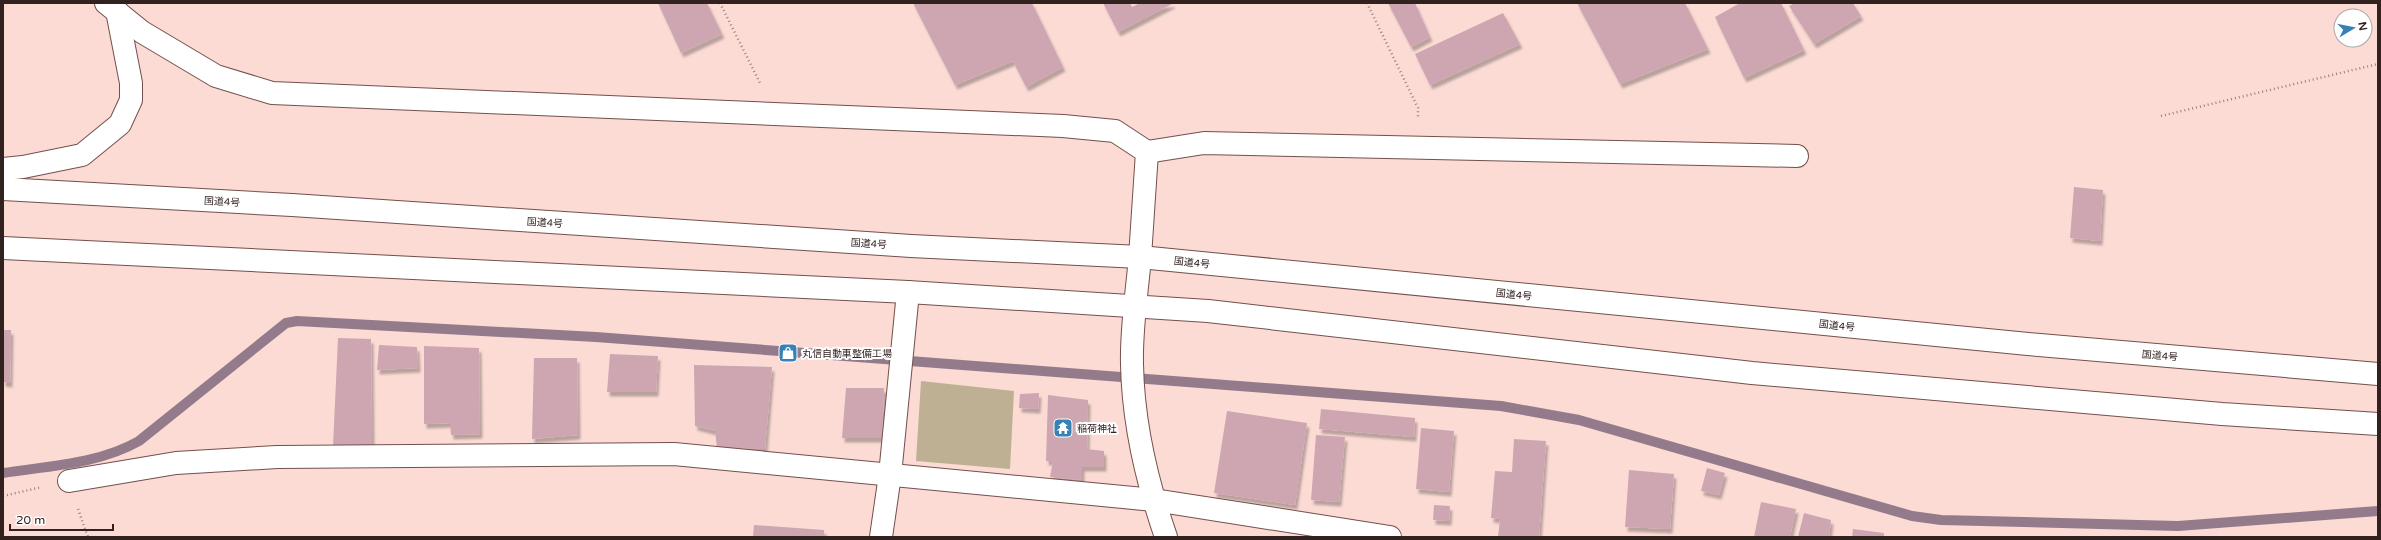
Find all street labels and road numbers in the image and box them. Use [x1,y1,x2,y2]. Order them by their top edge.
street label: 国道4号 [204,195,240,209]
street label: 国道4号 [526,216,563,230]
street label: 国道4号 [850,237,887,251]
street label: 国道4号 [1173,255,1211,271]
street label: 国道4号 [1495,287,1533,303]
street label: 国道4号 [1818,318,1856,334]
street label: 国道4号 [2141,348,2179,364]

